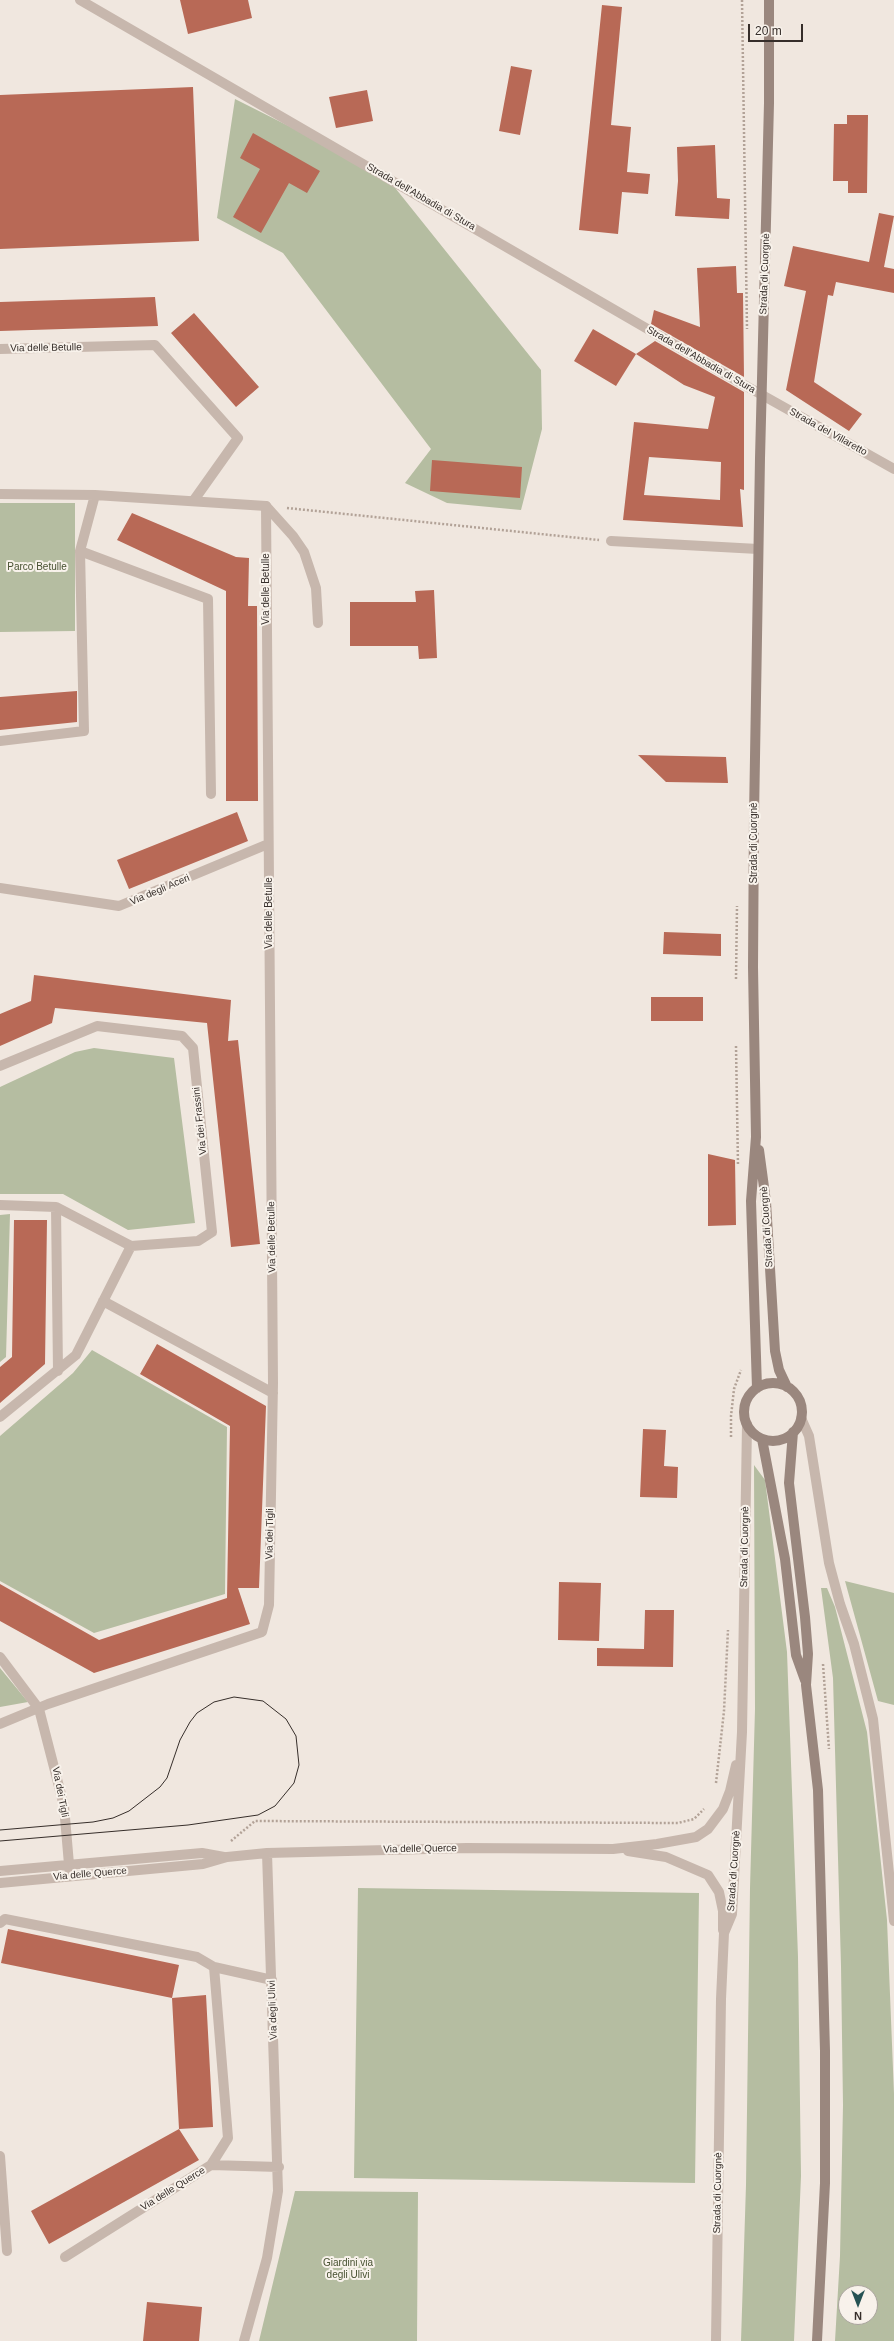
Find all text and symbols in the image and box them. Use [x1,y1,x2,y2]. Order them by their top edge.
scale bar [750,16,805,42]
text: 20 m [755,24,782,38]
street label: Strada dell'Abbadia di Stura [364,161,478,233]
street label: Strada di Cuorgnè [758,233,772,315]
street label: Strada dell'Abbadia di Stura [644,324,758,396]
street label: Via delle Betulle [10,341,82,355]
street label: Strada del Villaretto [787,406,869,458]
street label: Via delle Betulle [260,553,272,625]
park label: Parco Betulle [7,561,67,573]
street label: Strada di Cuorgnè [748,802,760,884]
street label: Via degli Aceri [128,872,192,908]
street label: Via delle Betulle [263,877,275,949]
street label: Via dei Frassini [190,1086,210,1156]
street label: Strada di Cuorgnè [758,1186,776,1268]
street label: Via delle Betulle [265,1201,279,1273]
street label: Strada di Cuorgnè [738,1506,752,1588]
street label: Via dei Tigli [264,1508,276,1560]
street label: Via dei Tigli [49,1766,71,1818]
street label: Strada di Cuorgnè [725,1830,743,1912]
street label: Via delle Querce [383,1842,457,1856]
street label: Via delle Querce [53,1865,127,1883]
street label: Via degli Ulivi [266,1980,280,2040]
street label: Strada di Cuorgnè [711,2152,725,2234]
street label: Via delle Querce [139,2164,207,2214]
park label: Giardini via degli Ulivi [323,2257,373,2280]
north arrow [838,2285,878,2325]
text: N [854,2310,862,2322]

